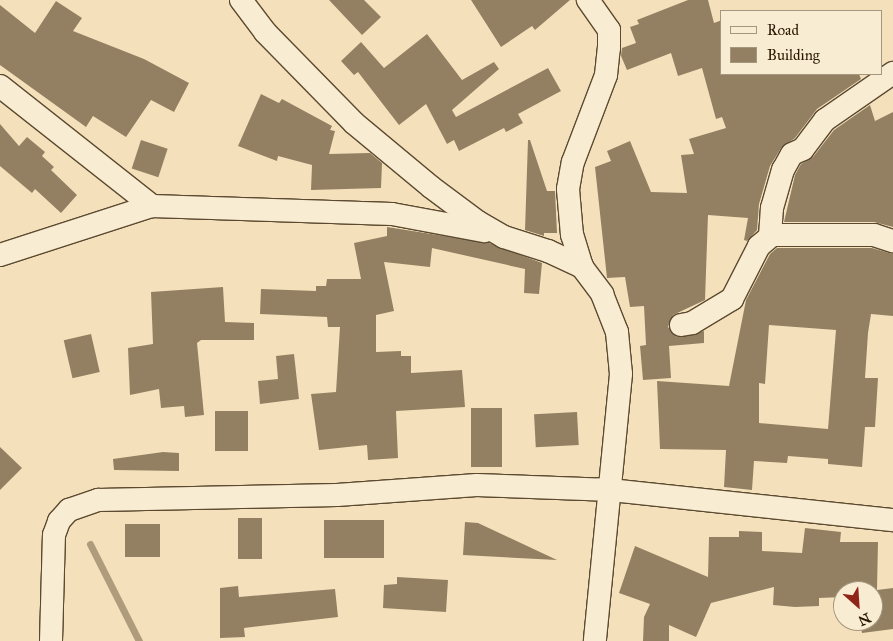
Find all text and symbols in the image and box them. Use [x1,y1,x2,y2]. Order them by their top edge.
legend [720,10,883,75]
text: Road [767,21,799,39]
text: Building [767,46,820,64]
north arrow [833,581,883,631]
text: N [855,609,873,629]

